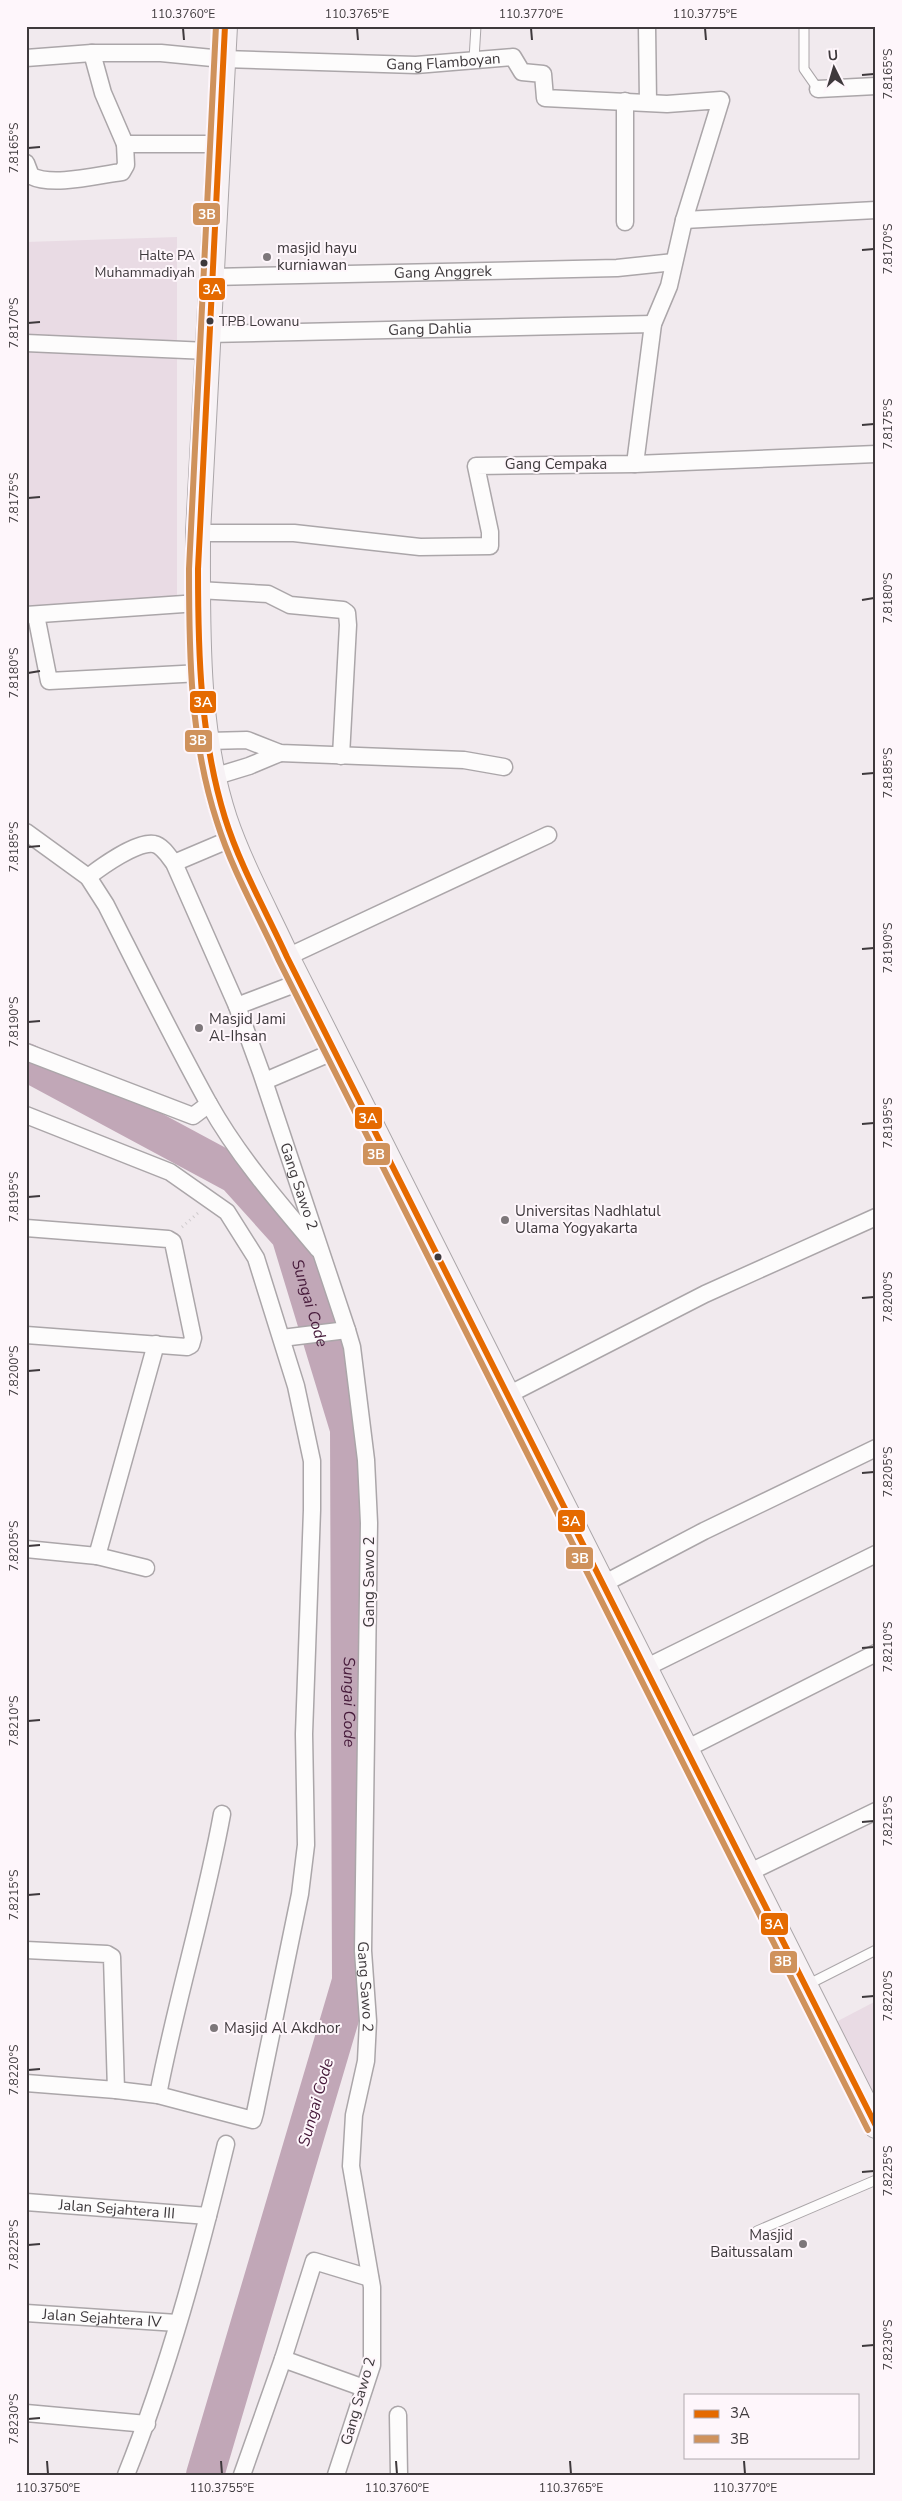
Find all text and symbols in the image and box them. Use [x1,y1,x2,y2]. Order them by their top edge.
text: 110.3760°E [151,6,215,22]
text: 110.3765°E [325,6,389,22]
text: 110.3770°E [499,6,563,22]
text: 110.3775°E [673,6,737,22]
north arrow [810,42,860,92]
text: U [827,46,839,65]
street label: Gang Flamboyan [386,48,501,75]
text: 7.8165°S [880,49,896,99]
text: 7.8165°S [6,123,22,173]
line badge: 3B [192,202,221,226]
text: 3B [198,205,216,224]
text: 7.8170°S [880,224,896,274]
place label: masjid hayu kurniawan [277,238,357,275]
place label: Halte PA Muhammadiyah [95,246,195,282]
marker: masjid hayu kurniawan [261,251,273,263]
marker: Halte PA Muhammadiyah [199,258,209,268]
street label: Gang Anggrek [394,261,493,283]
line badge: 3A [198,277,226,301]
text: 3A [203,280,222,299]
text: 7.8170°S [6,298,22,348]
place label: TPB Lowanu [219,312,299,331]
marker: TPB Lowanu [205,316,215,326]
street label: Gang Dahlia [388,318,472,340]
text: 7.8175°S [880,399,896,449]
street label: Gang Cempaka [505,454,607,474]
text: 7.8175°S [6,473,22,523]
text: 7.8180°S [880,573,896,623]
text: 7.8180°S [6,648,22,698]
line badge: 3A [189,690,217,714]
text: 3A [194,693,213,712]
line badge: 3B [184,729,213,753]
text: 3B [189,731,207,750]
text: 7.8185°S [880,748,896,798]
text: 7.8185°S [6,822,22,872]
text: 7.8190°S [880,923,896,973]
text: 7.8190°S [6,997,22,1047]
place label: Masjid Jami Al-Ihsan [209,1009,286,1046]
marker: Masjid Jami Al-Ihsan [193,1022,205,1034]
text: 7.8195°S [880,1098,896,1148]
line badge: 3A [354,1106,383,1130]
text: 3A [359,1109,378,1128]
street label: Gang Sawo 2 [275,1140,323,1232]
line badge: 3B [362,1142,391,1166]
text: 3B [367,1145,385,1164]
text: 7.8195°S [6,1172,22,1222]
place label: Universitas Nadhlatul Ulama Yogyakarta [515,1201,661,1238]
marker: Universitas Nadhlatul Ulama Yogyakarta [499,1214,511,1226]
unlabelled marker [433,1252,443,1262]
water label: Sungai Code [286,1256,333,1350]
text: 7.8200°S [880,1272,896,1322]
text: 7.8200°S [6,1346,22,1396]
text: 7.8205°S [880,1447,896,1497]
line badge: 3A [557,1509,586,1533]
text: 3A [562,1512,581,1531]
text: 7.8205°S [6,1521,22,1571]
street label: Gang Sawo 2 [359,1537,379,1627]
line badge: 3B [565,1546,594,1570]
text: 3B [571,1549,589,1568]
text: 7.8210°S [880,1622,896,1672]
water label: Sungai Code [338,1657,360,1748]
text: 7.8210°S [6,1696,22,1746]
text: 7.8215°S [880,1796,896,1846]
text: 7.8215°S [6,1870,22,1920]
line badge: 3A [760,1912,789,1936]
text: 3A [765,1915,784,1934]
street label: Gang Sawo 2 [353,1941,378,2032]
line badge: 3B [769,1950,798,1974]
text: 3B [774,1952,792,1971]
text: 7.8220°S [880,1971,896,2021]
place label: Masjid Al Akdhor [224,2018,341,2038]
marker: Masjid Al Akdhor [208,2022,220,2034]
text: 7.8220°S [6,2045,22,2095]
water label: Sungai Code [293,2055,339,2149]
text: 7.8225°S [880,2146,896,2196]
street label: Jalan Sejahtera III [57,2194,176,2223]
text: 7.8225°S [6,2220,22,2270]
place label: Masjid Baitussalam [710,2225,793,2262]
marker: Masjid Baitussalam [797,2238,809,2250]
street label: Jalan Sejahtera IV [41,2304,163,2332]
text: 7.8230°S [880,2320,896,2370]
street label: Gang Sawo 2 [336,2355,380,2447]
text: 7.8230°S [6,2394,22,2444]
legend [684,2394,860,2458]
text: 3A [730,2403,750,2423]
text: 3B [730,2429,749,2449]
text: 110.3750°E [16,2480,80,2496]
text: 110.3755°E [190,2480,254,2496]
text: 110.3760°E [365,2480,429,2496]
text: 110.3765°E [539,2480,603,2496]
text: 110.3770°E [713,2480,777,2496]

